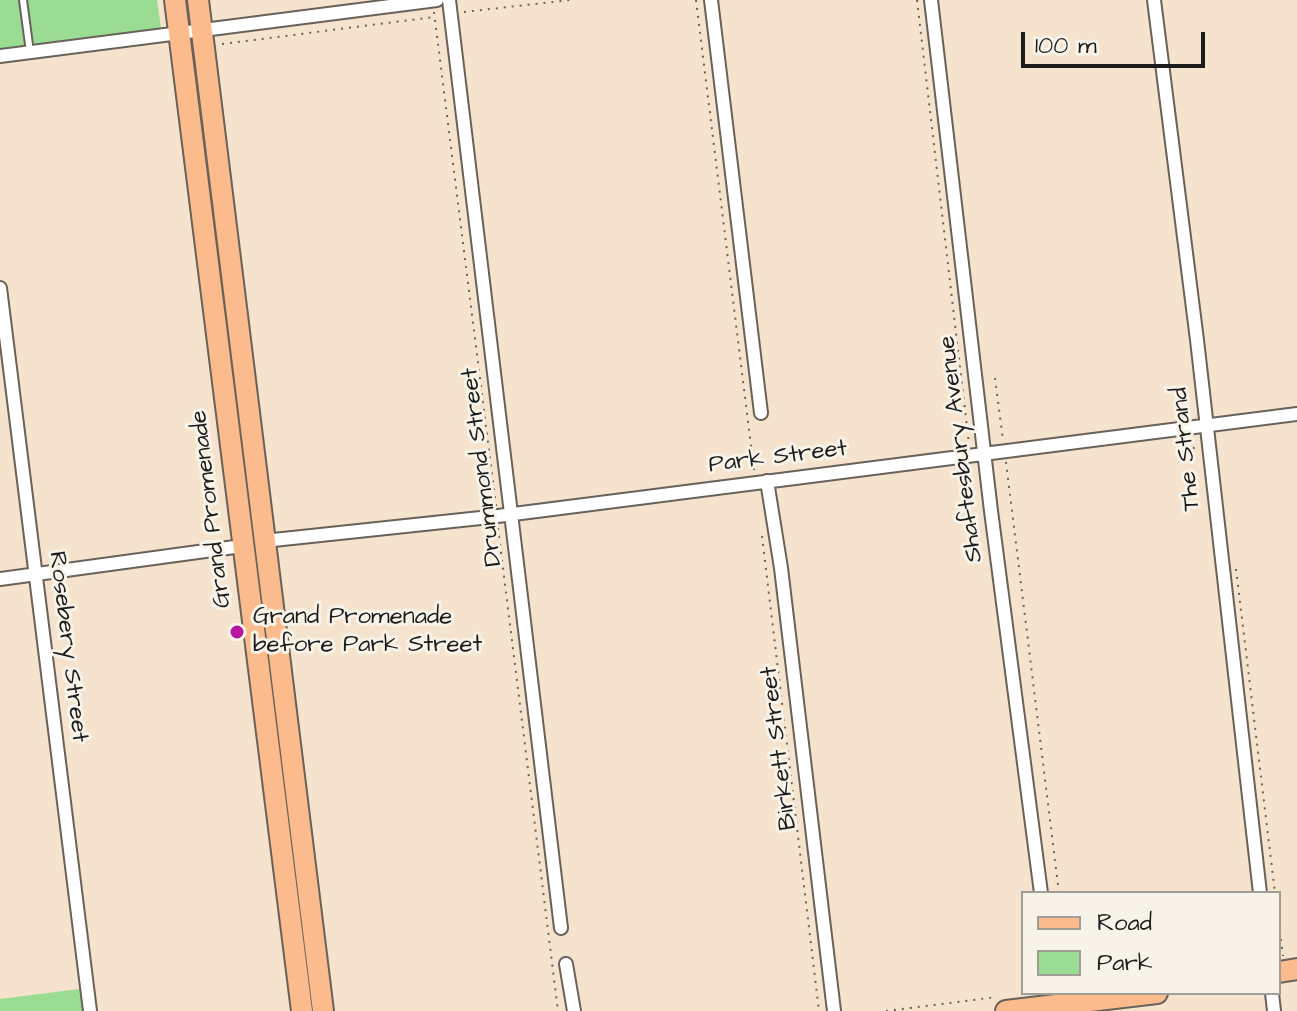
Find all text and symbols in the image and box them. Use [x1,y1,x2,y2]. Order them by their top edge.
scale bar [1025,16,1209,66]
text: 100 m [1035,29,1097,63]
street label: Shaftesbury Avenue [934,334,990,564]
street label: Drummond Street [457,366,509,568]
street label: The Strand [1166,386,1208,512]
street label: Grand Promenade [186,408,238,610]
street label: Park Street [707,435,849,481]
street label: Rosebery Street [41,550,93,744]
place label: Grand Promenade before Park Street [253,604,482,660]
marker: Grand Promenade before Park Street [228,623,246,641]
street label: Birkett Street [756,664,804,832]
legend [1021,891,1281,995]
text: Road [1097,906,1152,940]
text: Park [1097,946,1153,980]

